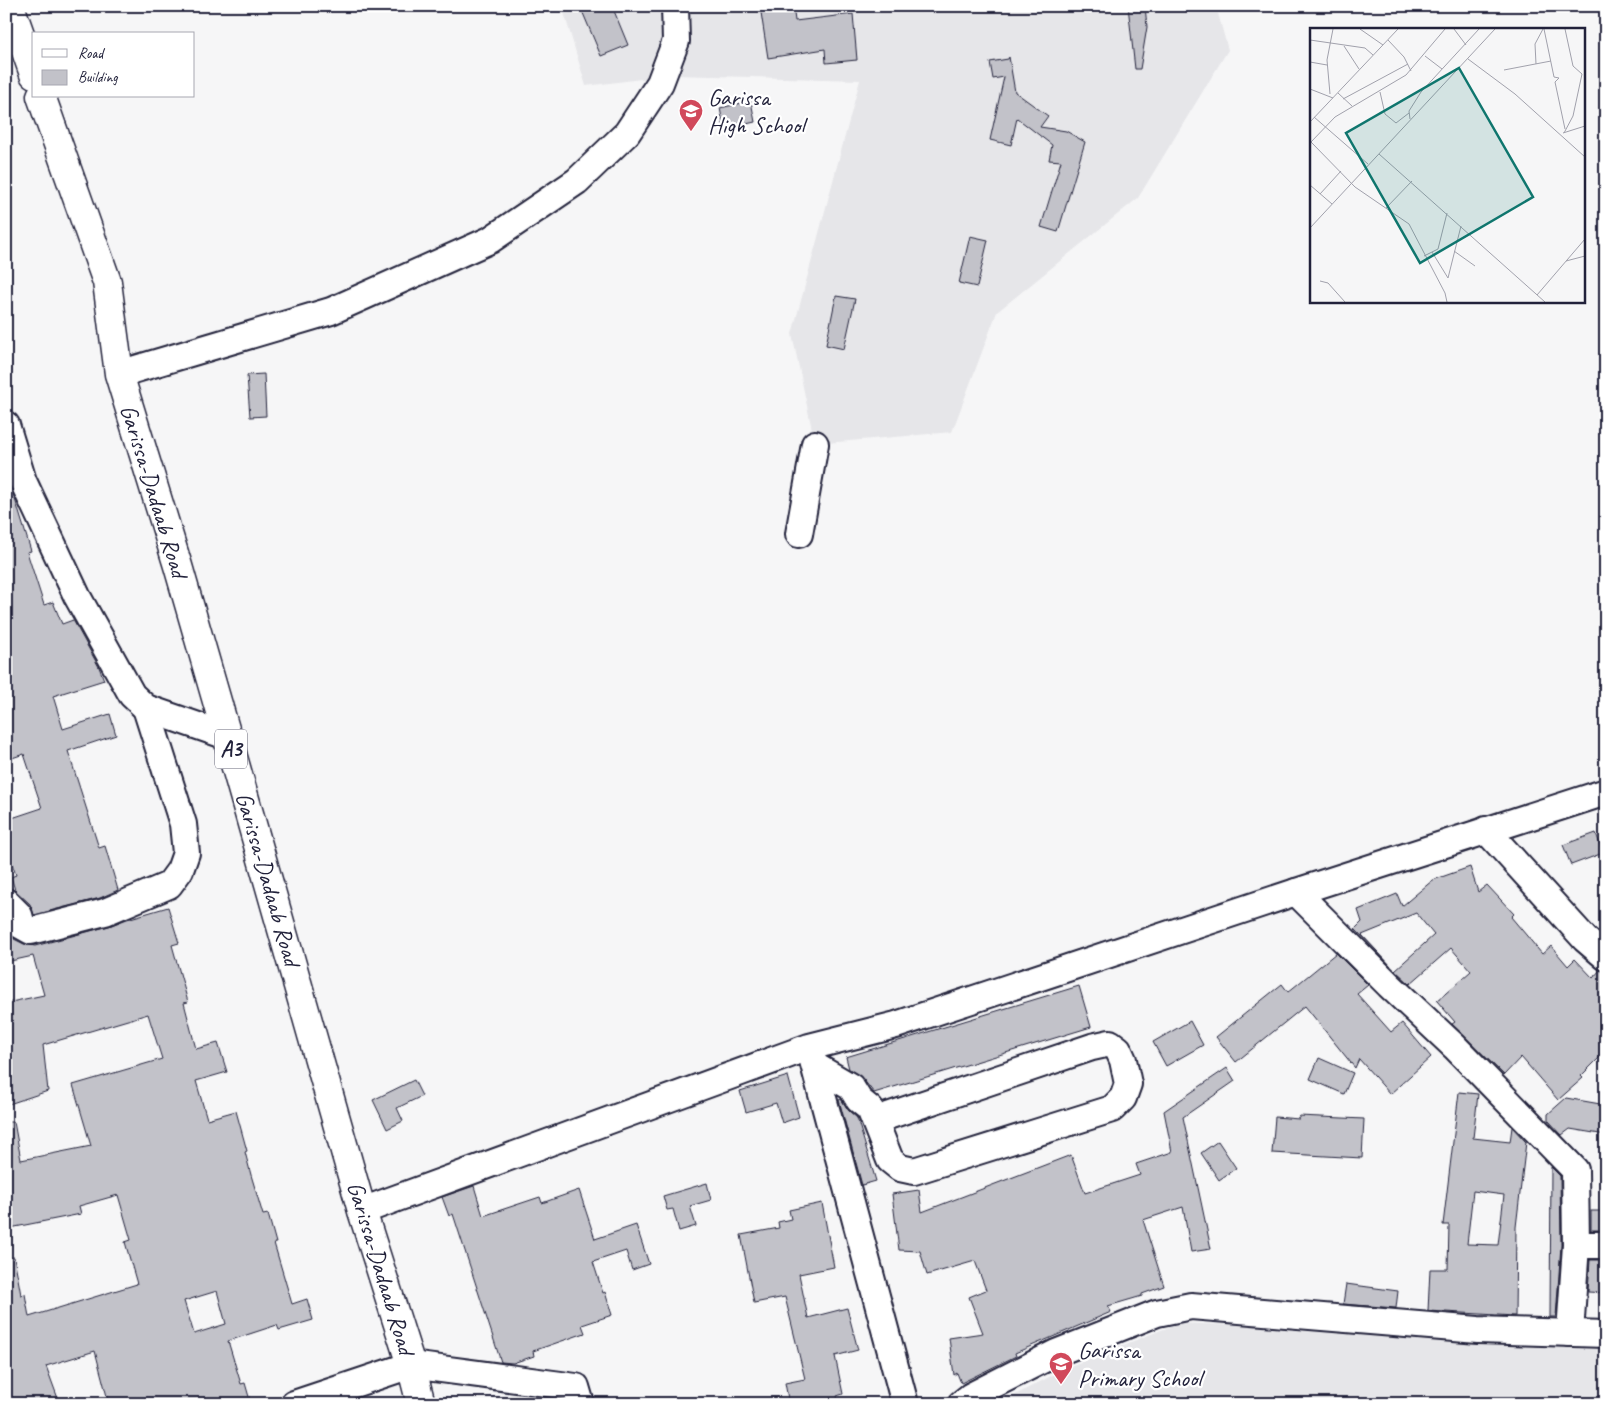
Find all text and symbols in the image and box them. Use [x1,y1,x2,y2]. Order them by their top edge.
inset map [1310,28,1584,302]
legend [32,32,195,98]
text: Road [78,44,105,63]
text: Building [78,68,118,87]
place label: Garissa High School [708,82,808,140]
school or university icon: Garissa High School [678,98,704,132]
street label: Garissa-Dadaab Road [113,401,196,584]
road number: A3 [215,730,247,769]
street label: Garissa-Dadaab Road [229,789,308,973]
street label: Garissa-Dadaab Road [340,1178,423,1361]
place label: Garissa Primary School [1078,1335,1205,1393]
school or university icon: Garissa Primary School [1048,1351,1074,1385]

